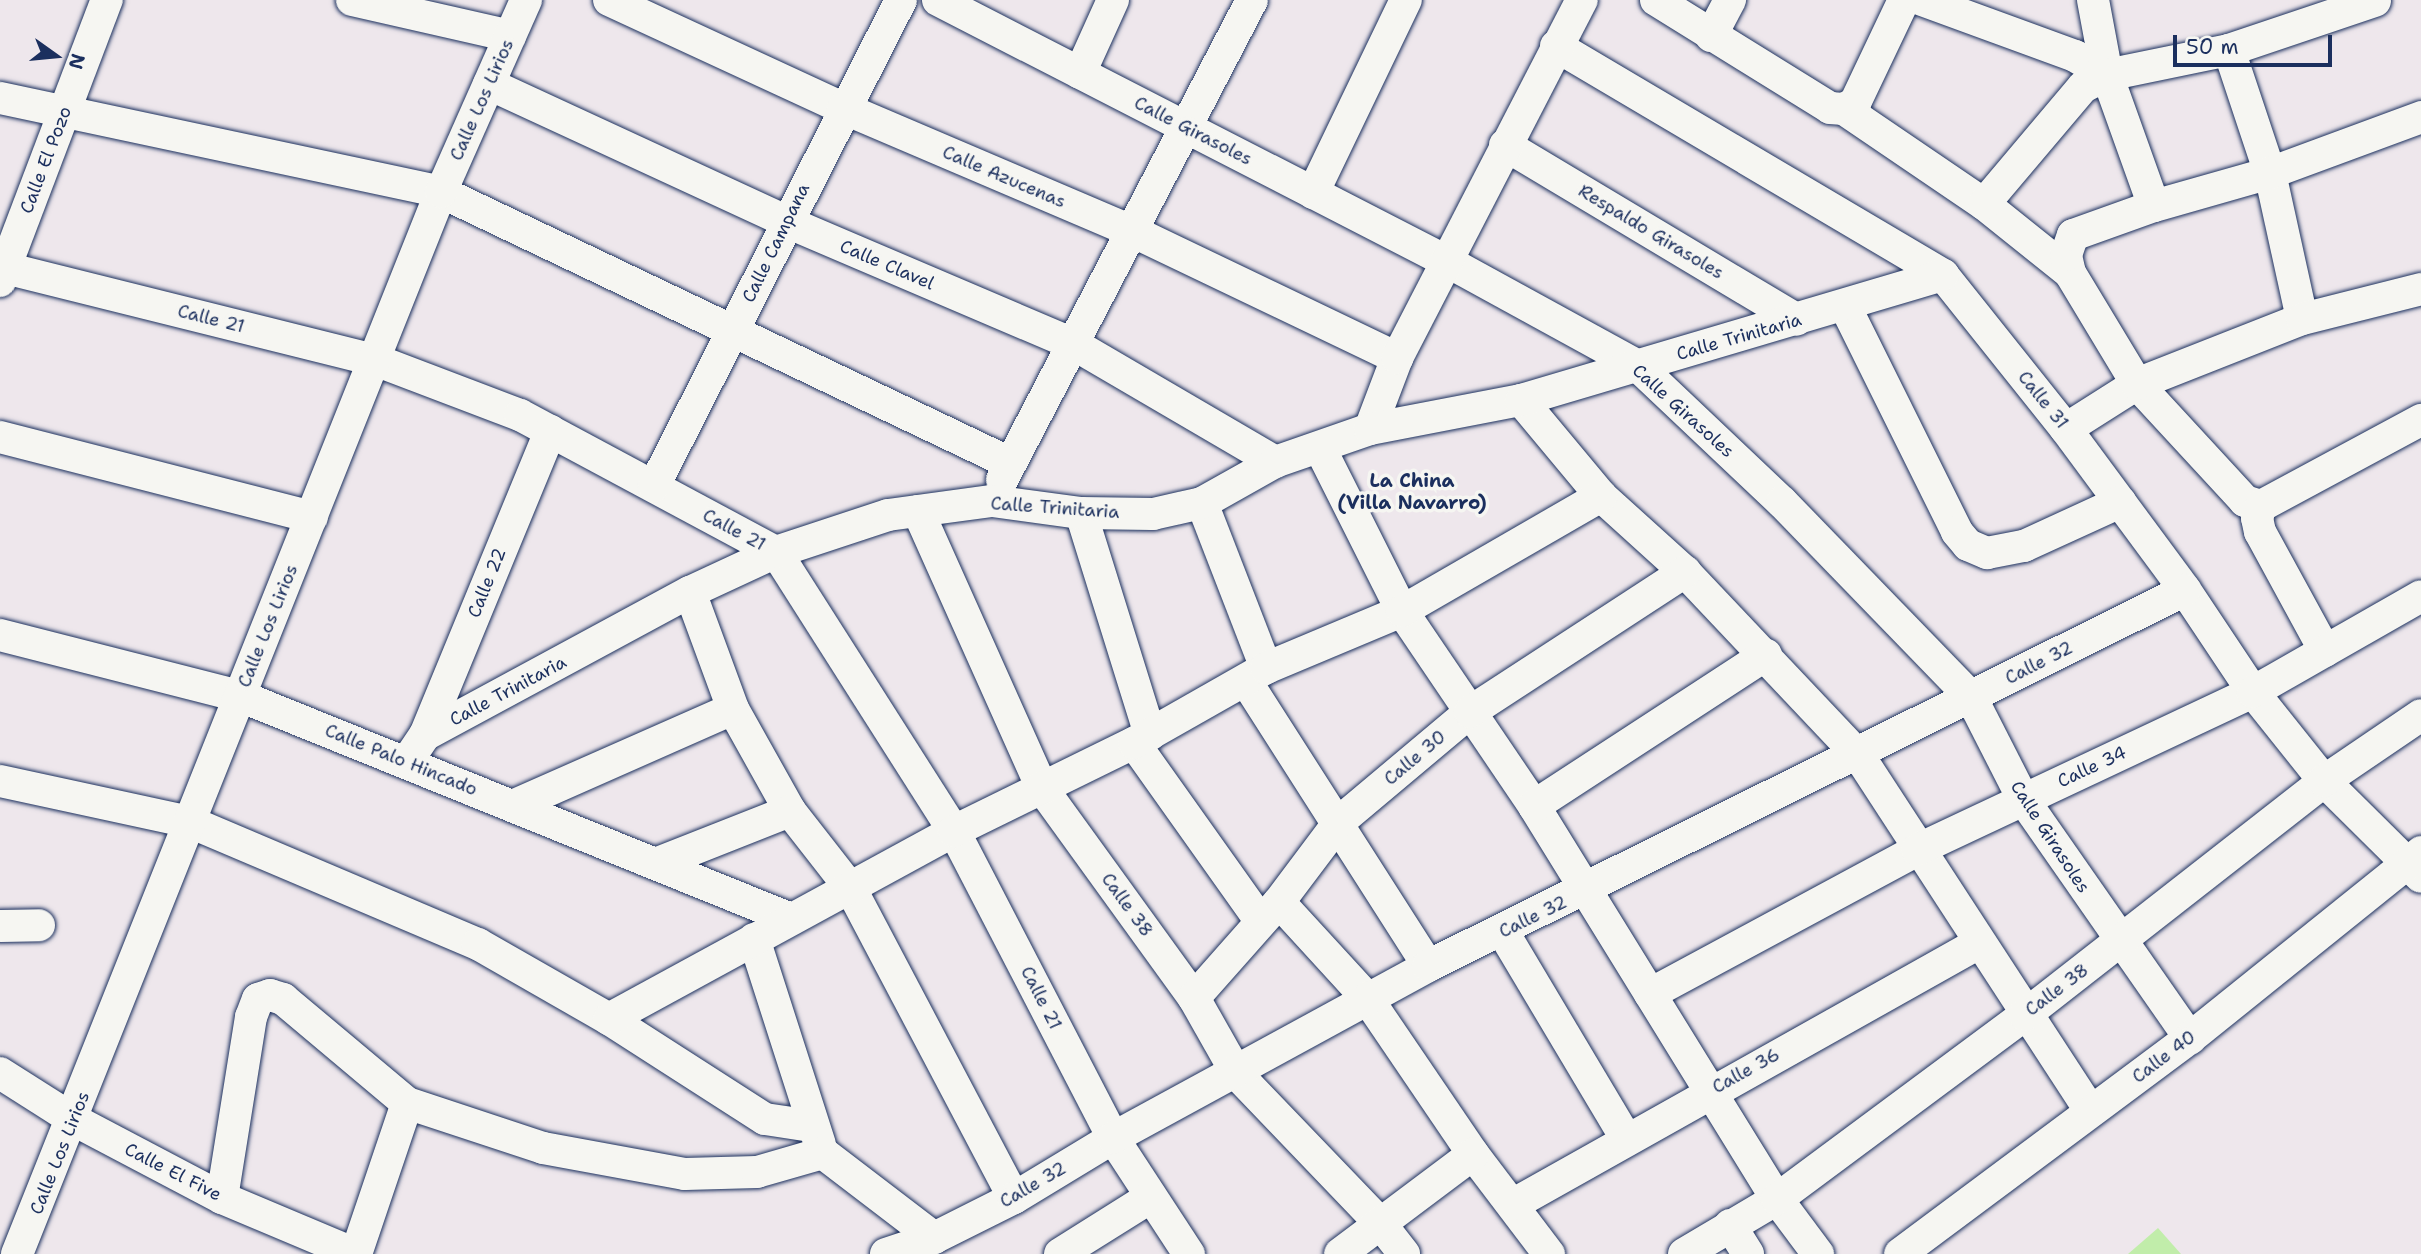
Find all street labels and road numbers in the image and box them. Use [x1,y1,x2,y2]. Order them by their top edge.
street label: Calle Los Lirios [446,36,518,164]
street label: Calle Girasoles [1130,92,1256,170]
street label: Calle El Pozo [16,103,76,217]
street label: Calle Azucenas [939,141,1069,213]
street label: Calle Campana [738,180,814,306]
street label: Respaldo Girasoles [1574,180,1728,284]
street label: Calle Clavel [836,235,938,295]
street label: Calle 21 [175,300,247,338]
street label: Calle Trinitaria [1674,309,1804,365]
street label: Calle Girasoles [1628,360,1738,462]
street label: Calle 31 [2013,367,2073,433]
street label: Calle Trinitaria [990,493,1120,523]
street label: Calle 21 [699,504,769,556]
street label: Calle 22 [463,545,511,621]
street label: Calle Los Lirios [234,561,302,691]
street label: Calle 32 [2002,637,2076,689]
street label: Calle Trinitaria [446,651,570,731]
street label: Calle Palo Hincado [322,720,480,800]
street label: Calle 30 [1380,726,1450,790]
street label: Calle 34 [2054,742,2130,792]
street label: Calle Girasoles [2006,777,2094,897]
street label: Calle 38 [1097,869,1157,941]
street label: Calle 32 [1496,891,1570,943]
street label: Calle 38 [2021,959,2093,1021]
street label: Calle 21 [1016,963,1066,1033]
street label: Calle 40 [2128,1026,2200,1088]
street label: Calle 36 [1709,1044,1783,1098]
street label: Calle Los Lirios [26,1088,94,1218]
street label: Calle El Five [121,1138,225,1206]
street label: Calle 32 [996,1157,1070,1213]

